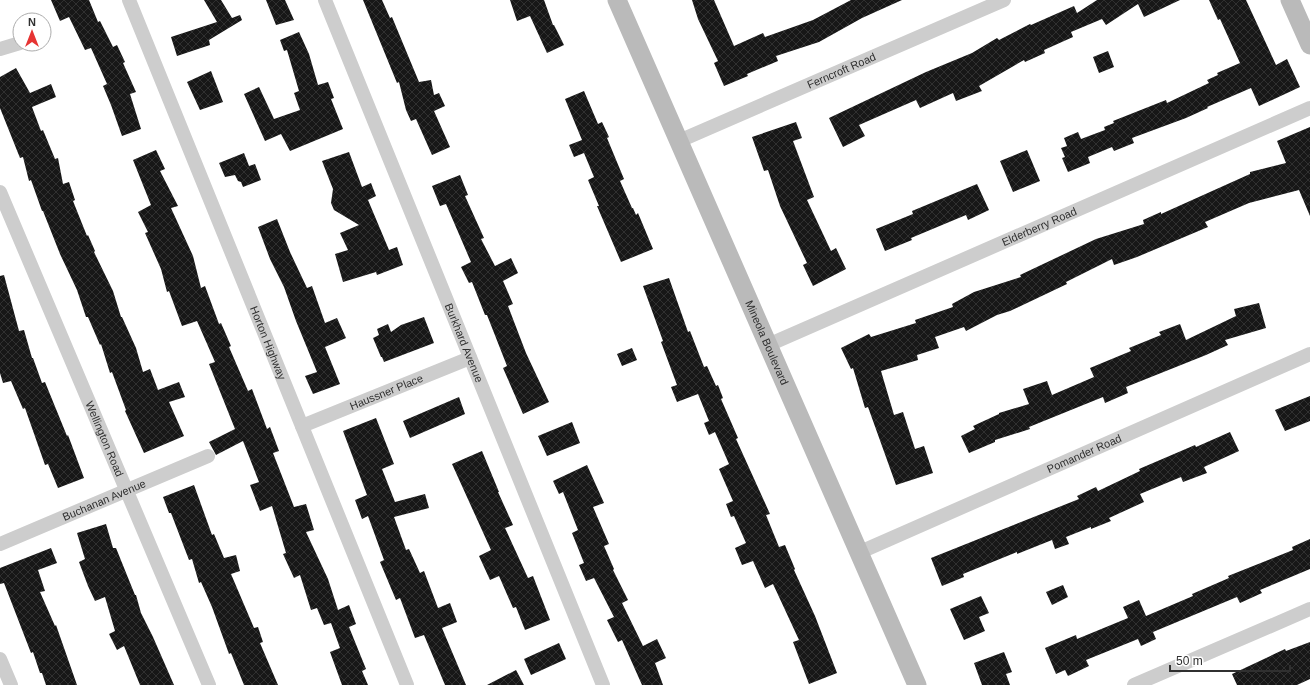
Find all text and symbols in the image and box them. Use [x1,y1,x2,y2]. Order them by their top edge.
north arrow [12,12,52,52]
text: N [28,16,36,28]
street label: Ferncroft Road [805,50,877,91]
street label: Elderberry Road [1000,205,1078,248]
street label: Mineola Boulevard [743,298,791,387]
street label: Burkhard Avenue [443,302,486,384]
street label: Horton Highway [248,304,289,382]
street label: Haussner Place [348,372,425,412]
street label: Wellington Road [83,399,126,478]
street label: Pomander Road [1045,432,1123,475]
street label: Buchanan Avenue [61,477,147,523]
scale bar [1170,647,1290,673]
text: 50 m [1176,654,1203,668]

